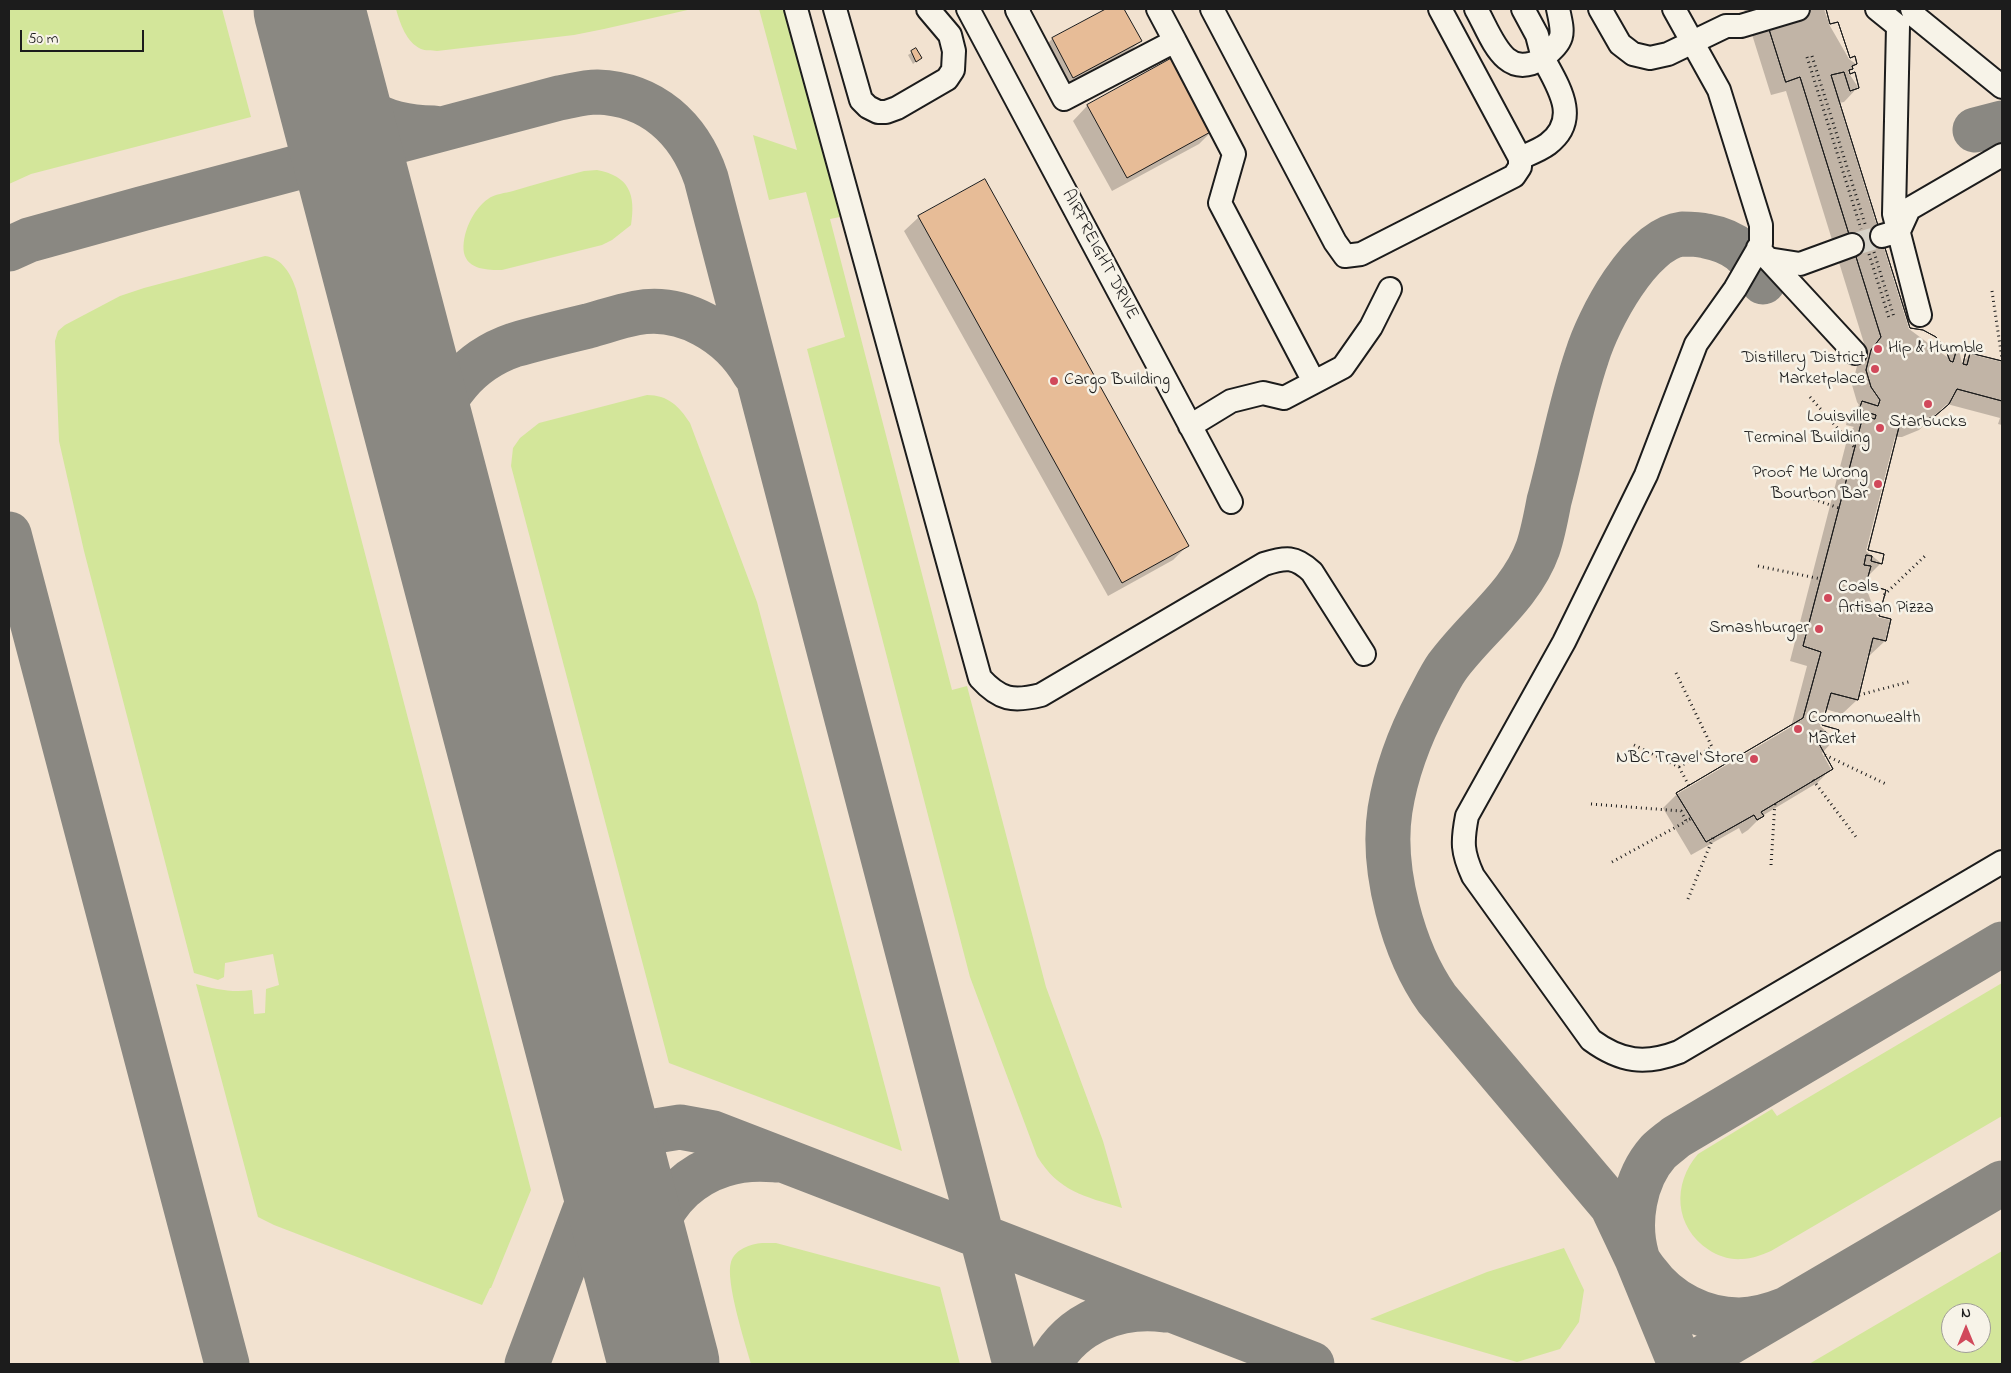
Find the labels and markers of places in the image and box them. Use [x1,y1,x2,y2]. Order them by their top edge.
place label: Hip & Humble [1888,338,1983,360]
marker: Hip & Humble [1872,343,1884,355]
place label: Distillery District Marketplace [1741,348,1865,390]
marker: Distillery District Marketplace [1869,363,1881,375]
place label: Cargo Building [1064,370,1170,392]
marker: Cargo Building [1048,375,1060,387]
marker: Starbucks [1922,398,1934,410]
place label: Louisville Terminal Building [1744,407,1870,449]
place label: Starbucks [1889,412,1967,434]
marker: Louisville Terminal Building [1874,422,1886,434]
place label: Proof Me Wrong Bourbon Bar [1752,463,1868,506]
marker: Proof Me Wrong Bourbon Bar [1872,478,1884,490]
place label: Coals Artisan Pizza [1838,577,1934,620]
marker: Coals Artisan Pizza [1822,592,1834,604]
place label: Smashburger [1709,618,1809,640]
marker: Smashburger [1813,623,1825,635]
place label: Commonwealth Market [1808,708,1921,751]
marker: Commonwealth Market [1792,723,1804,735]
place label: NBC Travel Store [1616,748,1744,770]
marker: NBC Travel Store [1748,753,1760,765]

